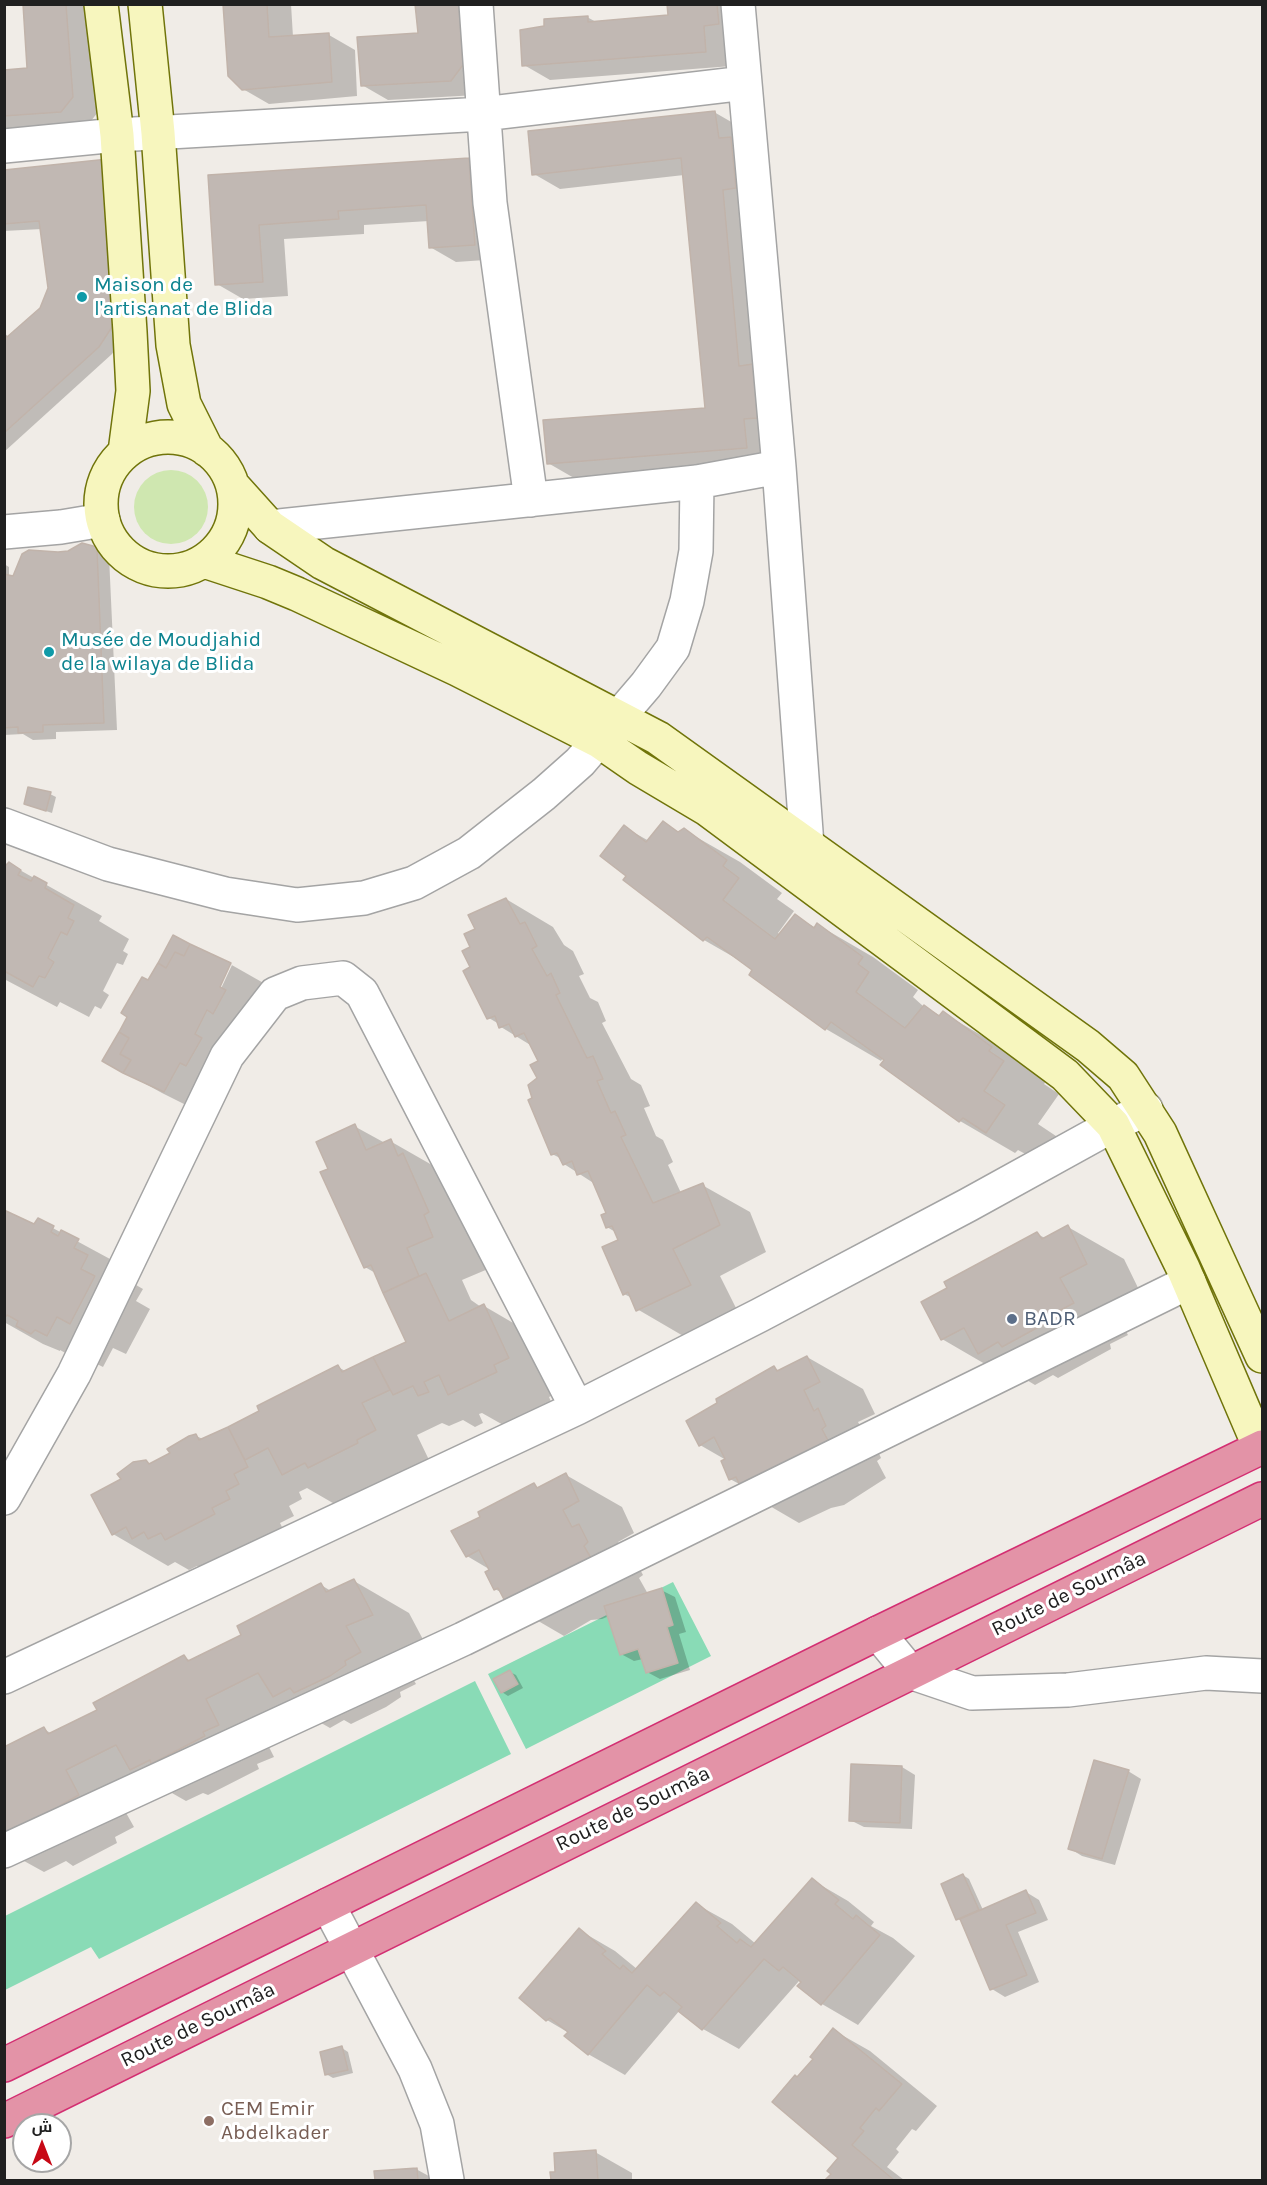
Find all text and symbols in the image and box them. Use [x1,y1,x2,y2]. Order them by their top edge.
place label: Maison de l'artisanat de Blida [94,272,273,322]
marker: Maison de l'artisanat de Blida [75,290,89,304]
place label: Musée de Moudjahid de la wilaya de Blida [61,627,261,677]
marker: Musée de Moudjahid de la wilaya de Blida [42,645,56,659]
place label: BADR [1024,1306,1076,1332]
marker: BADR [1005,1312,1019,1326]
street label: Route de Soumâa [988,1546,1150,1642]
street label: Route de Soumâa [552,1761,714,1857]
street label: Route de Soumâa [117,1977,279,2073]
place label: CEM Emir Abdelkader [221,2096,329,2146]
north arrow [12,2113,72,2173]
marker: CEM Emir Abdelkader [202,2114,216,2128]
text: ش [32,2117,52,2136]

